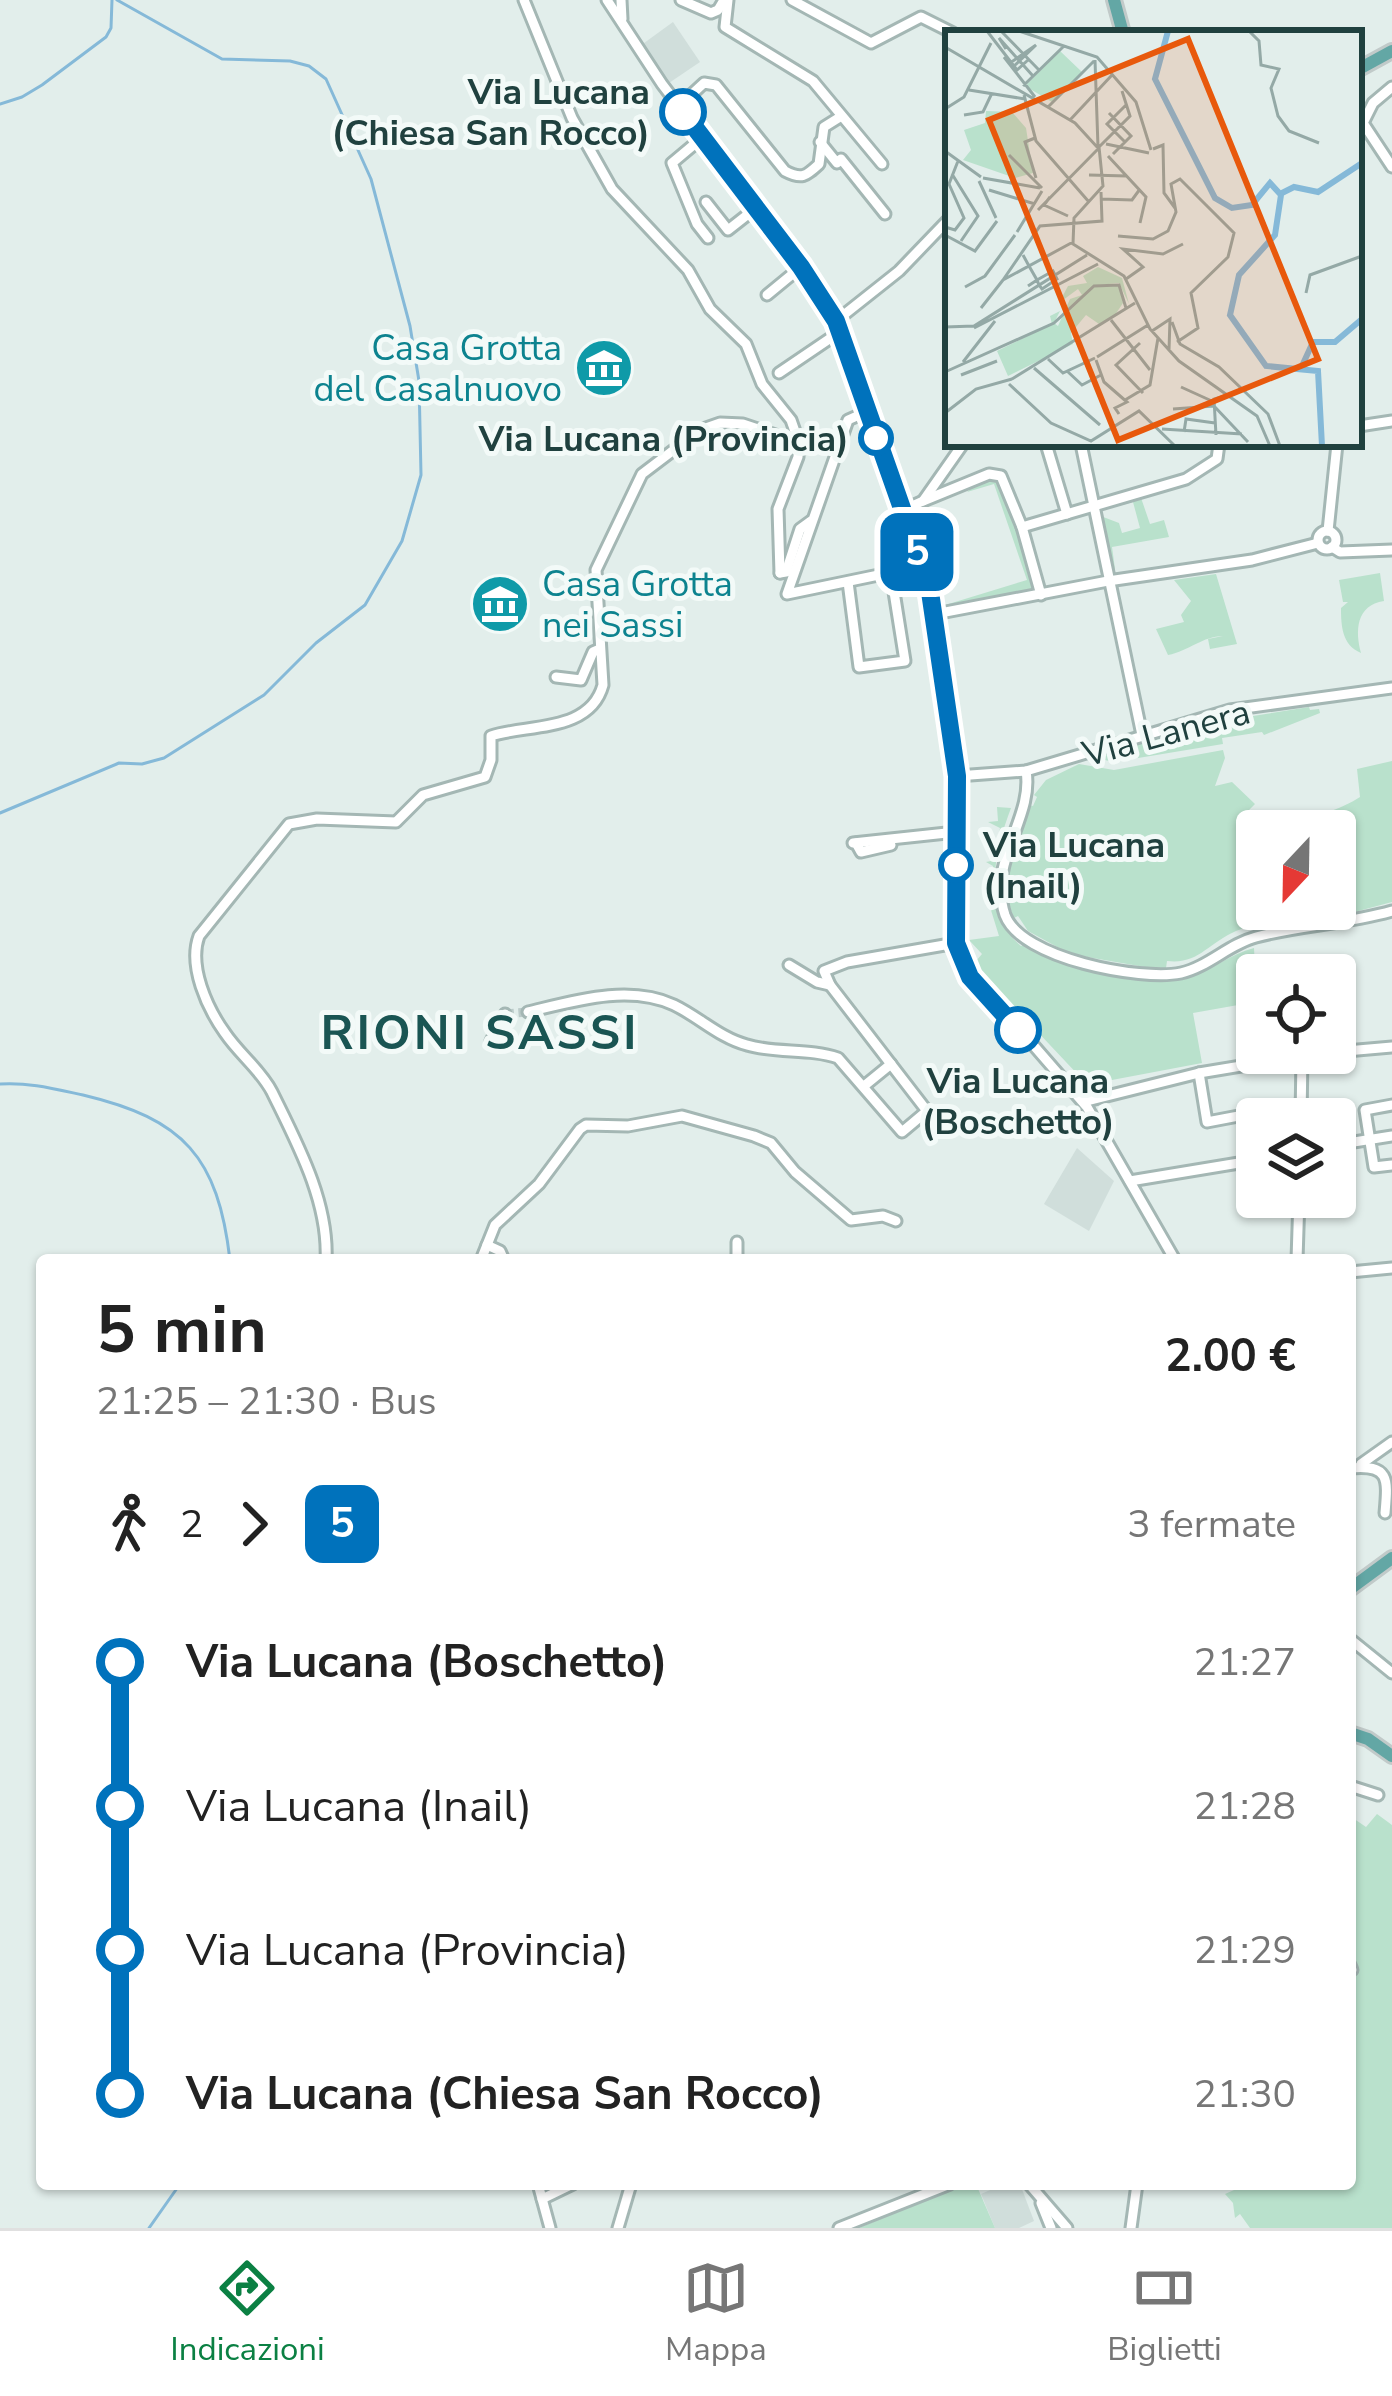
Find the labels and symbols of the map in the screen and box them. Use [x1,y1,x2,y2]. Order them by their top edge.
inset map [945,30,1362,447]
place label: Via Lucana (Chiesa San Rocco) [332,68,650,158]
marker: Via Lucana (Chiesa San Rocco) [661,90,705,134]
place label: Casa Grotta del Casalnuovo [313,324,562,414]
museum icon: Casa Grotta del Casalnuovo [573,337,635,399]
place label: Via Lucana (Provincia) [478,415,849,464]
marker: Via Lucana (Provincia) [860,422,892,454]
line badge: 5 [878,513,956,591]
place label: Casa Grotta nei Sassi [542,560,733,650]
museum icon: Casa Grotta nei Sassi [469,573,531,635]
street label: Via Lanera [1076,688,1256,780]
north arrow [1236,810,1356,930]
place label: Via Lucana (Inail) [982,821,1165,911]
marker: Via Lucana (Inail) [940,849,972,881]
district label: RIONI SASSI [321,1000,639,1066]
marker: Via Lucana (Boschetto) [996,1008,1040,1052]
place label: Via Lucana (Boschetto) [921,1057,1115,1147]

